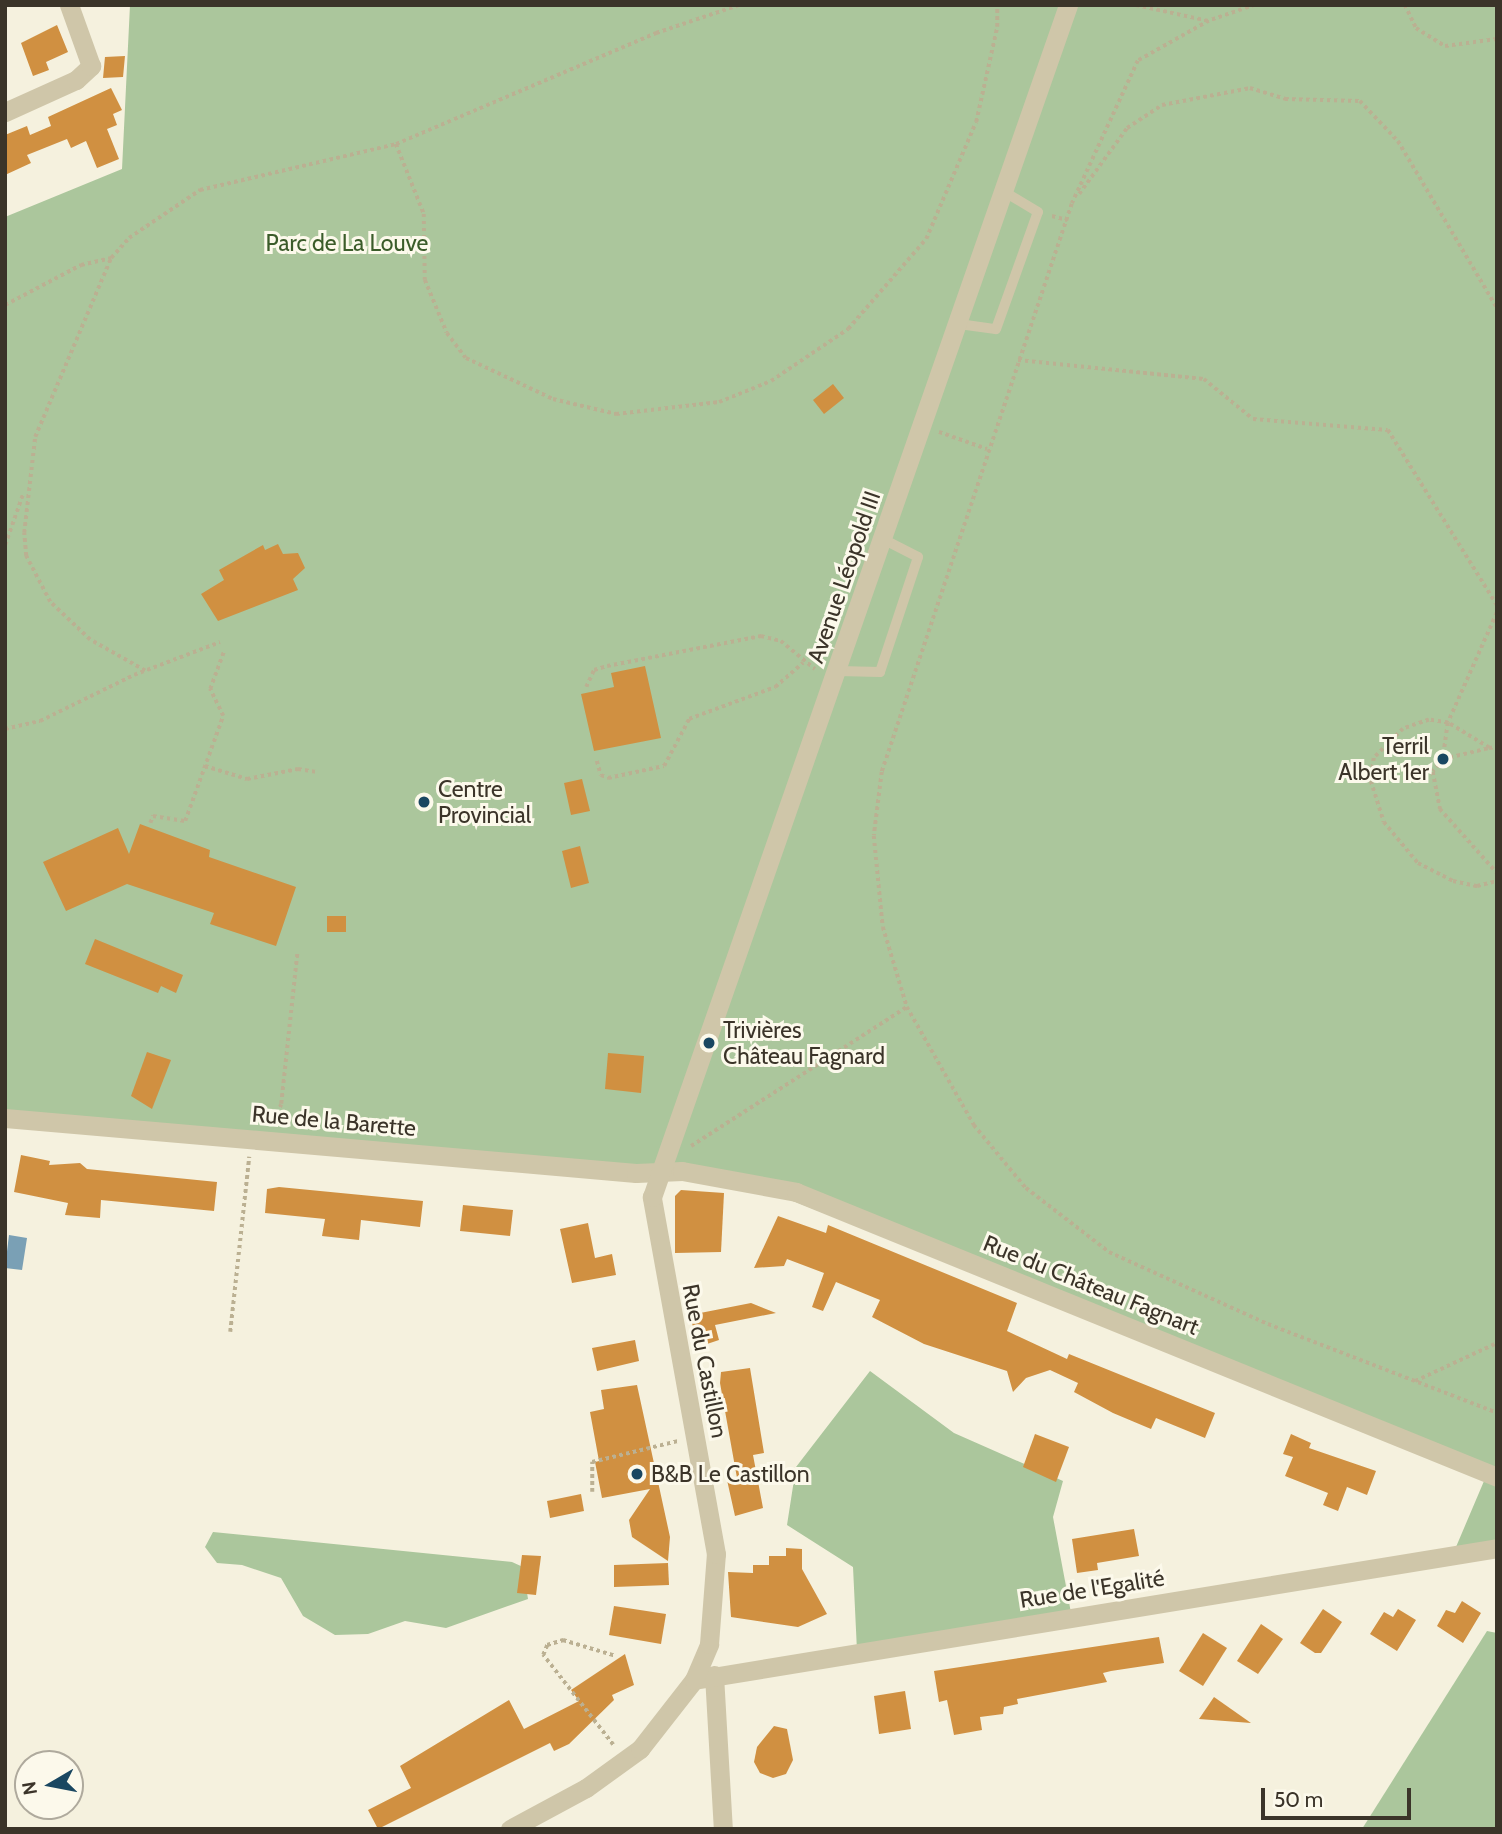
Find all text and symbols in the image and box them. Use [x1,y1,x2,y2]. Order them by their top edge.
park label: Parc de La Louve [266,229,428,257]
street label: Avenue Léopold III [802,487,886,667]
place label: Terril Albert 1er [1338,732,1429,786]
marker: Terril Albert 1er [1435,751,1451,767]
place label: Centre Provincial [438,775,531,829]
marker: Centre Provincial [416,794,432,810]
place label: Trivières Château Fagnard [723,1016,885,1070]
marker: Trivières Château Fagnard [701,1035,717,1051]
street label: Rue de la Barette [251,1100,417,1142]
street label: Rue du Château Fagnart [979,1229,1203,1341]
street label: Rue du Castillon [677,1282,733,1440]
place label: B&B Le Castillon [651,1460,810,1488]
marker: B&B Le Castillon [629,1466,645,1482]
street label: Rue de l'Egalité [1018,1564,1166,1614]
north arrow [14,1750,84,1820]
scale bar [1264,1774,1414,1818]
text: N [17,1780,42,1797]
text: 50 m [1274,1787,1323,1812]

